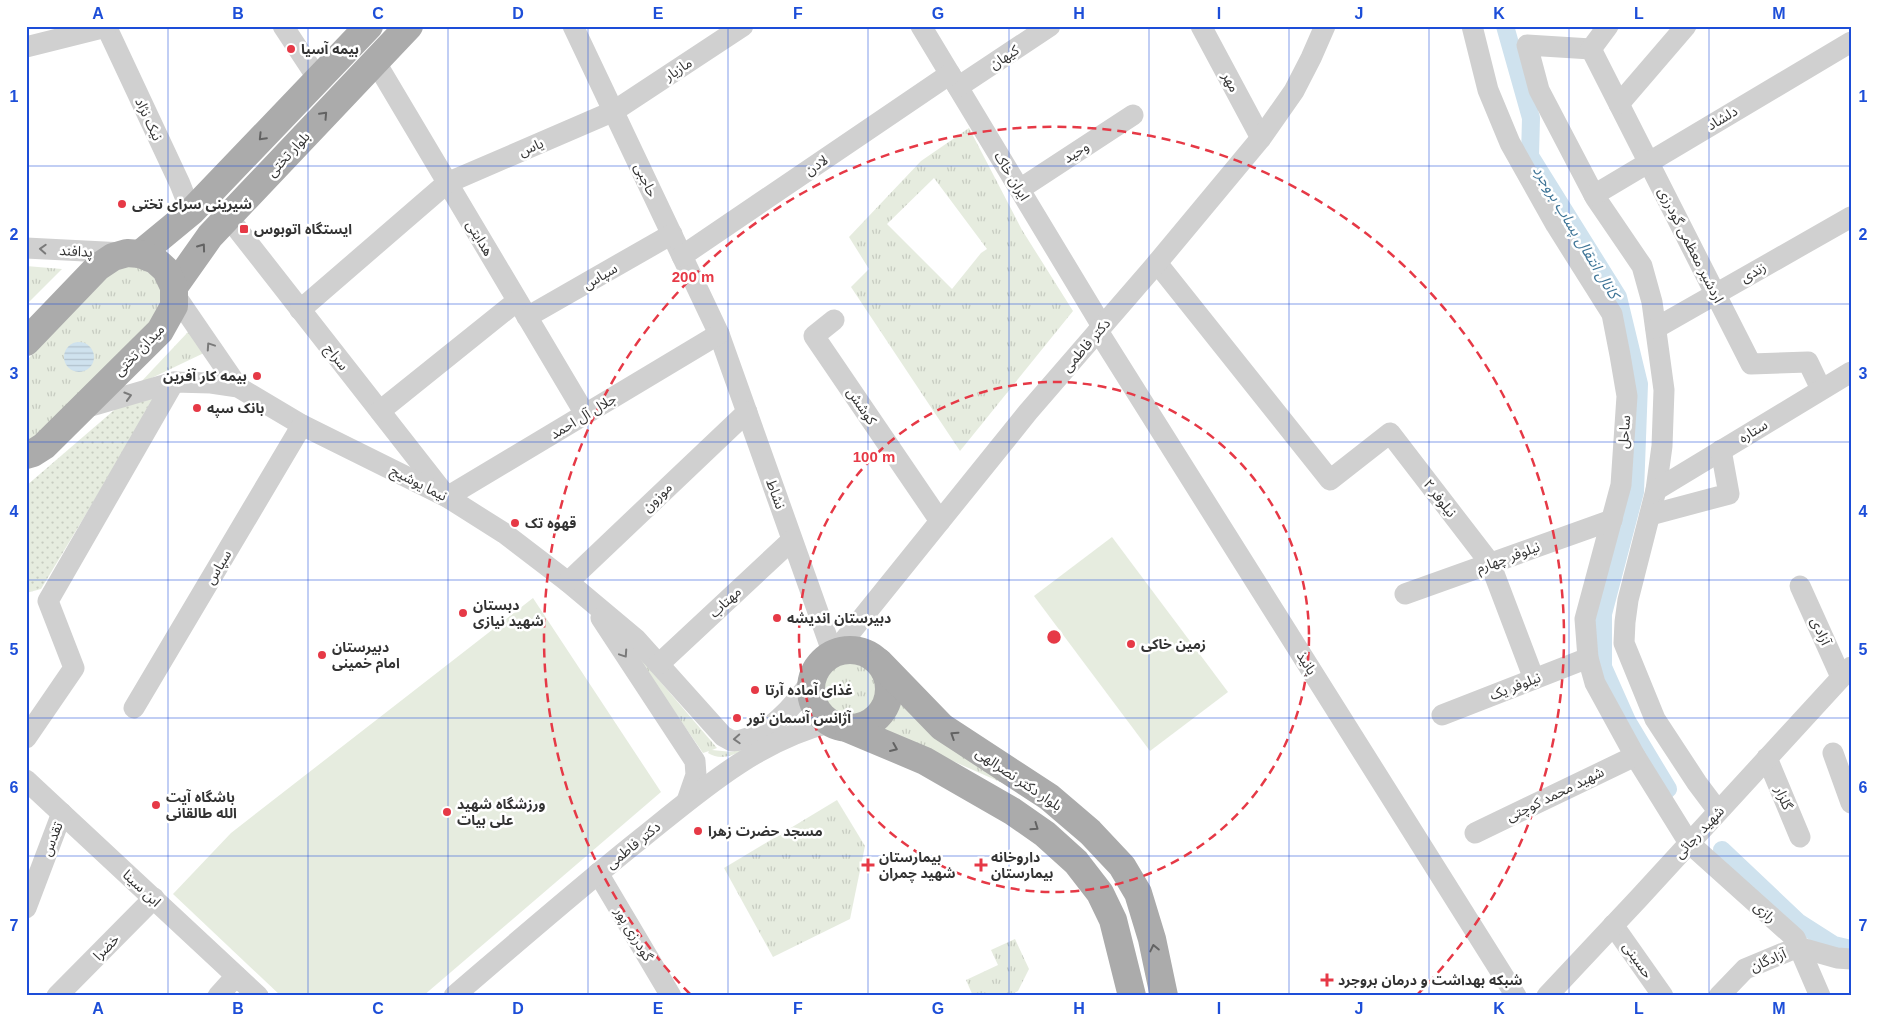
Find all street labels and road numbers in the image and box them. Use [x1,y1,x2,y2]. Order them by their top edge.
street label: کیهان [986,42,1022,73]
street label: مازیار [660,54,695,85]
street label: مهر [1218,69,1243,95]
street label: نیک نژاد [131,95,166,144]
street label: دلشاد [1704,102,1741,133]
street label: بلوار تختی [263,128,314,180]
street label: یاس [516,135,546,160]
street label: وحید [1060,138,1092,167]
street label: ایران خاک [990,149,1033,204]
street label: لادن [801,152,831,179]
street label: حاجبی [630,160,661,200]
street label: اردشیر معظمی گودرزی [1654,185,1727,306]
street label: هدایتی [462,217,497,259]
street label: پدافند [59,242,93,262]
street label: زندی [1737,258,1769,286]
street label: سپاس [580,260,621,294]
street label: دکتر فاطمی [1059,315,1114,376]
street label: میدان تختی [111,321,168,380]
street label: سراج [320,341,352,375]
street label: کوشش [843,384,880,428]
street label: جلال آل احمد [547,390,619,443]
street label: ساحل [1615,415,1634,449]
street label: ستاره [1736,416,1771,447]
street label: نیما یوشیج [387,462,450,507]
street label: نیلوفر ۲ [1420,476,1460,521]
street label: نشاط [763,477,789,511]
street label: موزون [639,479,676,516]
street label: نیلوفر چهارم [1474,538,1543,579]
street label: سپاس [202,547,236,588]
street label: مهتاب [706,583,745,621]
street label: آزادی [1807,615,1835,649]
street label: پانیذ [1292,648,1320,679]
street label: نیلوفر یک [1487,669,1543,704]
street label: بلوار دکتر نصرالهی [972,744,1065,815]
street label: شهید محمد کوچتی [1504,763,1607,826]
street label: گلزار [1771,783,1796,813]
street label: شهید رجائی [1671,803,1728,862]
street label: دکتر فاطمی [603,818,664,873]
street label: تقدس [38,820,67,859]
street label: ابن سینا [119,866,164,910]
street label: رازی [1750,898,1779,927]
street label: گودرزی پور [609,903,656,965]
street label: خضرا [90,931,123,964]
street label: حسینی [1619,939,1656,982]
street label: آزادگان [1748,945,1790,976]

